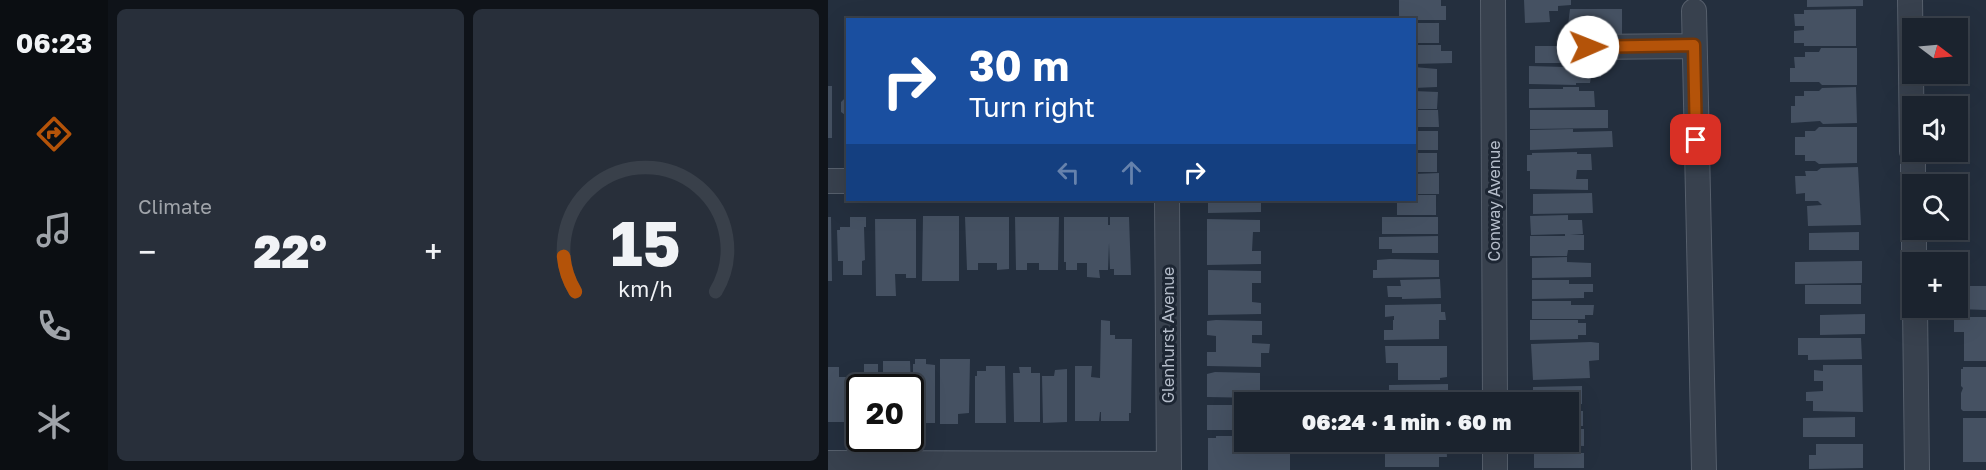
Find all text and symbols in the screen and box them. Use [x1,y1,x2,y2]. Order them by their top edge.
position arrow [1556,15,1620,79]
north arrow [1902,18,1968,84]
map controls [1902,18,1968,318]
text: 06:23 [16,27,92,59]
text: 30 m [969,40,1069,90]
icon: right [870,42,948,120]
text: Turn right [969,91,1095,123]
button: sound [1902,96,1968,162]
icon: directions [33,113,75,155]
pin [1670,114,1721,165]
icon: arrive [1679,123,1712,156]
street label: Conway Avenue [1484,141,1504,261]
icon: left [1052,156,1085,189]
icon: ahead [1115,156,1148,189]
icon: right [1178,156,1211,189]
button: search [1902,174,1968,240]
text: Climate [138,194,212,218]
text: 15 [611,205,681,280]
icon: music [33,209,75,251]
text: 22° [254,224,327,278]
text: − [138,232,156,271]
text: + [424,232,442,271]
button: + [1902,252,1968,318]
street label: Glenhurst Avenue [1158,267,1178,403]
text: km/h [618,276,673,302]
icon: phone [33,305,75,347]
speed limit sign: 20 [846,374,924,452]
icon: climate [33,401,75,443]
text: 06:24 · 1 min · 60 m [1302,408,1511,435]

